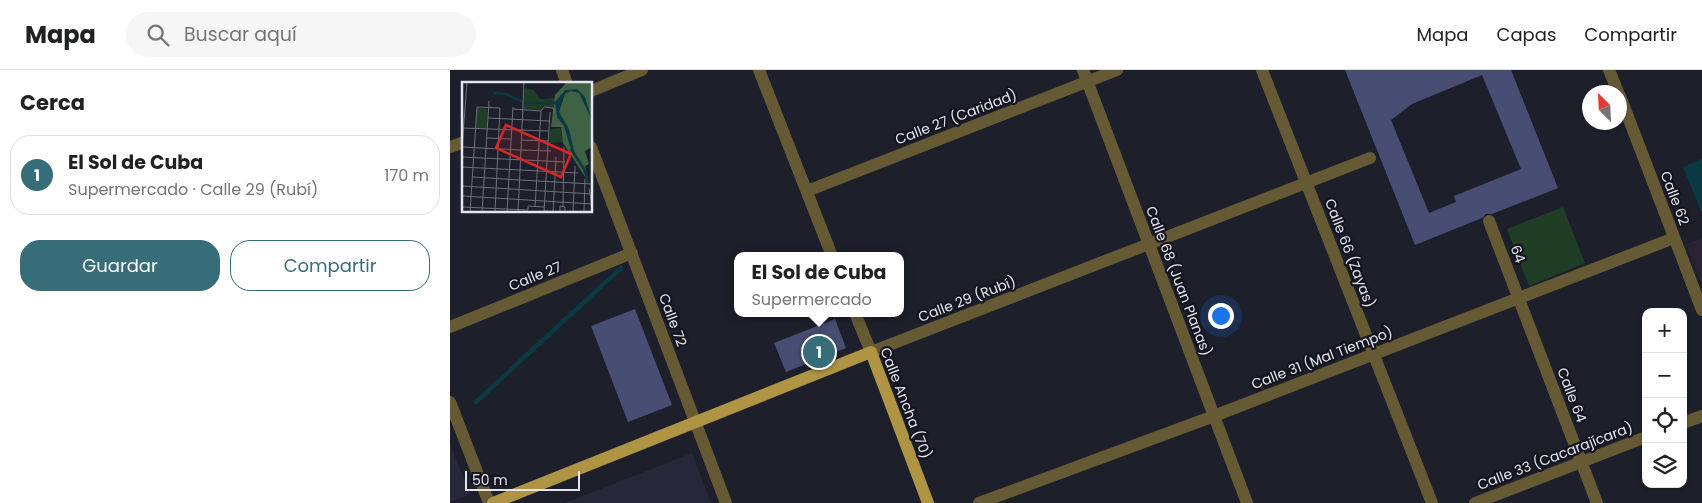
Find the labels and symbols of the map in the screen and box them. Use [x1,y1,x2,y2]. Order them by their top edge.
inset map [462,82,592,212]
street label: Calle 27 (Caridad) [892,85,1020,149]
north arrow [1582,85,1627,130]
street label: Calle 62 [1656,168,1694,228]
street label: Calle 66 (Zayas) [1320,196,1380,310]
street label: Calle 68 (Juan Planas) [1141,203,1217,359]
street label: 64 [1505,242,1531,266]
street label: Calle 27 [506,256,565,296]
street label: Calle 29 (Rubí) [915,271,1019,327]
street label: Calle 72 [654,291,692,349]
your location [1208,303,1234,329]
street label: Calle 31 (Mal Tiempo) [1248,322,1396,394]
pin: 1 [803,333,835,371]
street label: Calle Ancha (70) [876,344,936,462]
street label: Calle 64 [1552,365,1592,425]
street label: Calle 33 (Cacarajícara) [1474,417,1636,495]
scale bar [465,468,580,491]

